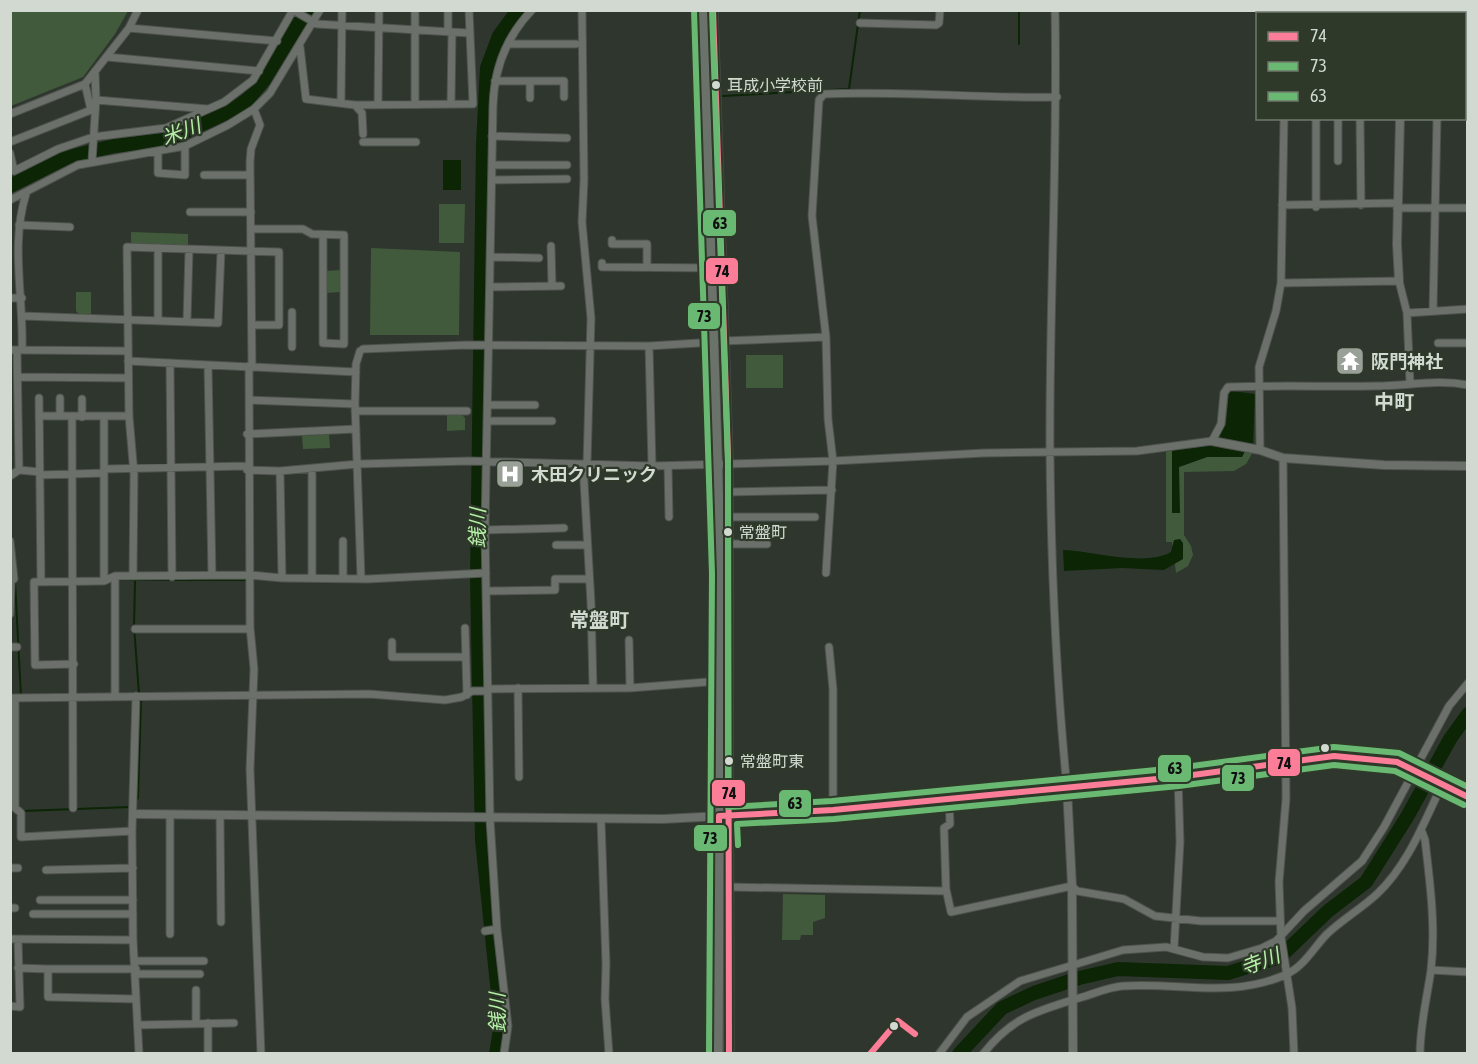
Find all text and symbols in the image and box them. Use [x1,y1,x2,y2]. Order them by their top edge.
legend [1256,12,1466,120]
text: 74 [1310,25,1327,46]
text: 73 [1310,55,1327,76]
place label: 耳成小学校前 [727,76,823,94]
marker: 耳成小学校前 [710,79,722,91]
text: 63 [1310,85,1327,106]
water label: 米川 [158,113,206,149]
line badge: 63 [702,209,737,237]
text: 63 [712,214,728,232]
line badge: 74 [705,257,739,285]
text: 74 [714,262,730,280]
line badge: 73 [687,302,721,330]
text: 73 [696,307,712,325]
temple icon: 阪門神社 [1334,345,1366,377]
place label: 阪門神社 [1371,351,1443,372]
district label: 中町 [1374,390,1414,413]
hospital icon: 木田クリニック [494,458,526,490]
place label: 木田クリニック [531,464,657,485]
water label: 銭川 [465,506,489,548]
place label: 常盤町 [739,523,787,541]
marker: 常盤町 [722,526,734,538]
district label: 常盤町 [569,608,629,631]
unlabelled marker [1319,742,1331,754]
line badge: 74 [1267,748,1301,777]
place label: 常盤町東 [740,752,804,770]
line badge: 63 [1157,754,1192,783]
text: 74 [1276,754,1292,772]
marker: 常盤町東 [723,755,735,767]
text: 63 [1167,759,1183,777]
line badge: 73 [1221,764,1255,792]
text: 73 [1230,769,1246,787]
line badge: 74 [711,779,746,807]
text: 74 [721,784,737,802]
line badge: 63 [778,789,812,818]
text: 63 [787,794,803,812]
line badge: 73 [693,824,728,852]
text: 73 [702,829,718,847]
water label: 寺川 [1237,942,1285,979]
water label: 銭川 [485,991,509,1033]
unlabelled marker [888,1020,900,1032]

